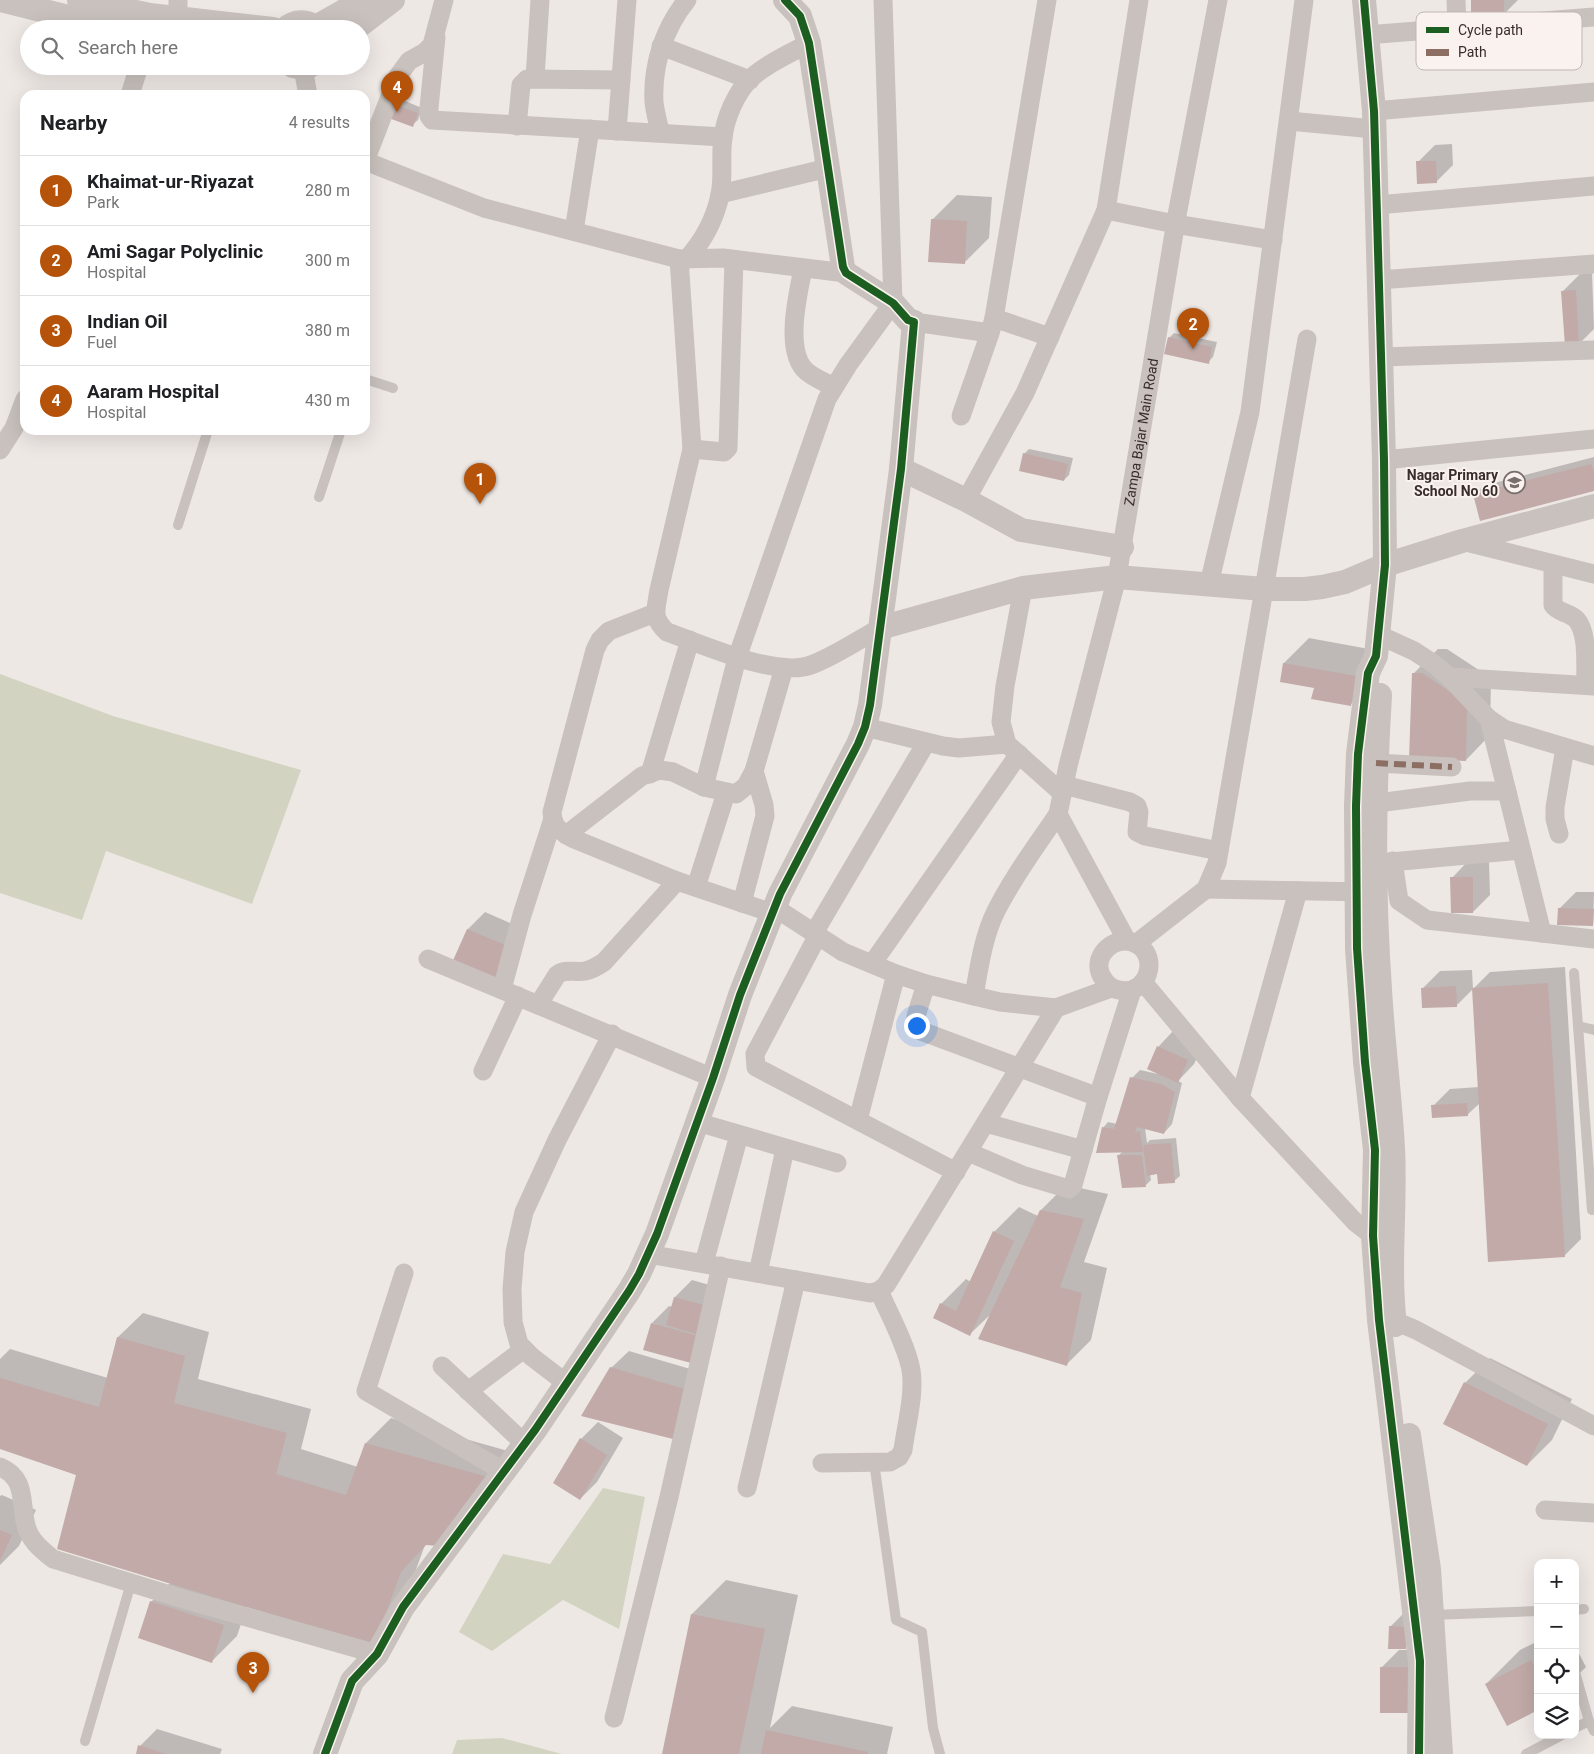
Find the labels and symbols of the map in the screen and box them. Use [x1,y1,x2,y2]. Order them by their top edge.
legend [1416,12,1582,70]
text: Cycle path [1458,22,1523,38]
text: Path [1458,44,1487,60]
pin: 4 [381,71,413,112]
pin: 2 [1177,308,1209,349]
street label: Zampa Bajar Main Road [1121,357,1161,507]
pin: 1 [464,463,496,504]
place label: Nagar Primary School No 60 [1407,467,1499,499]
school or university icon: Nagar Primary School No 60 [1502,471,1526,495]
your location [904,1013,930,1039]
pin: 3 [237,1652,269,1693]

